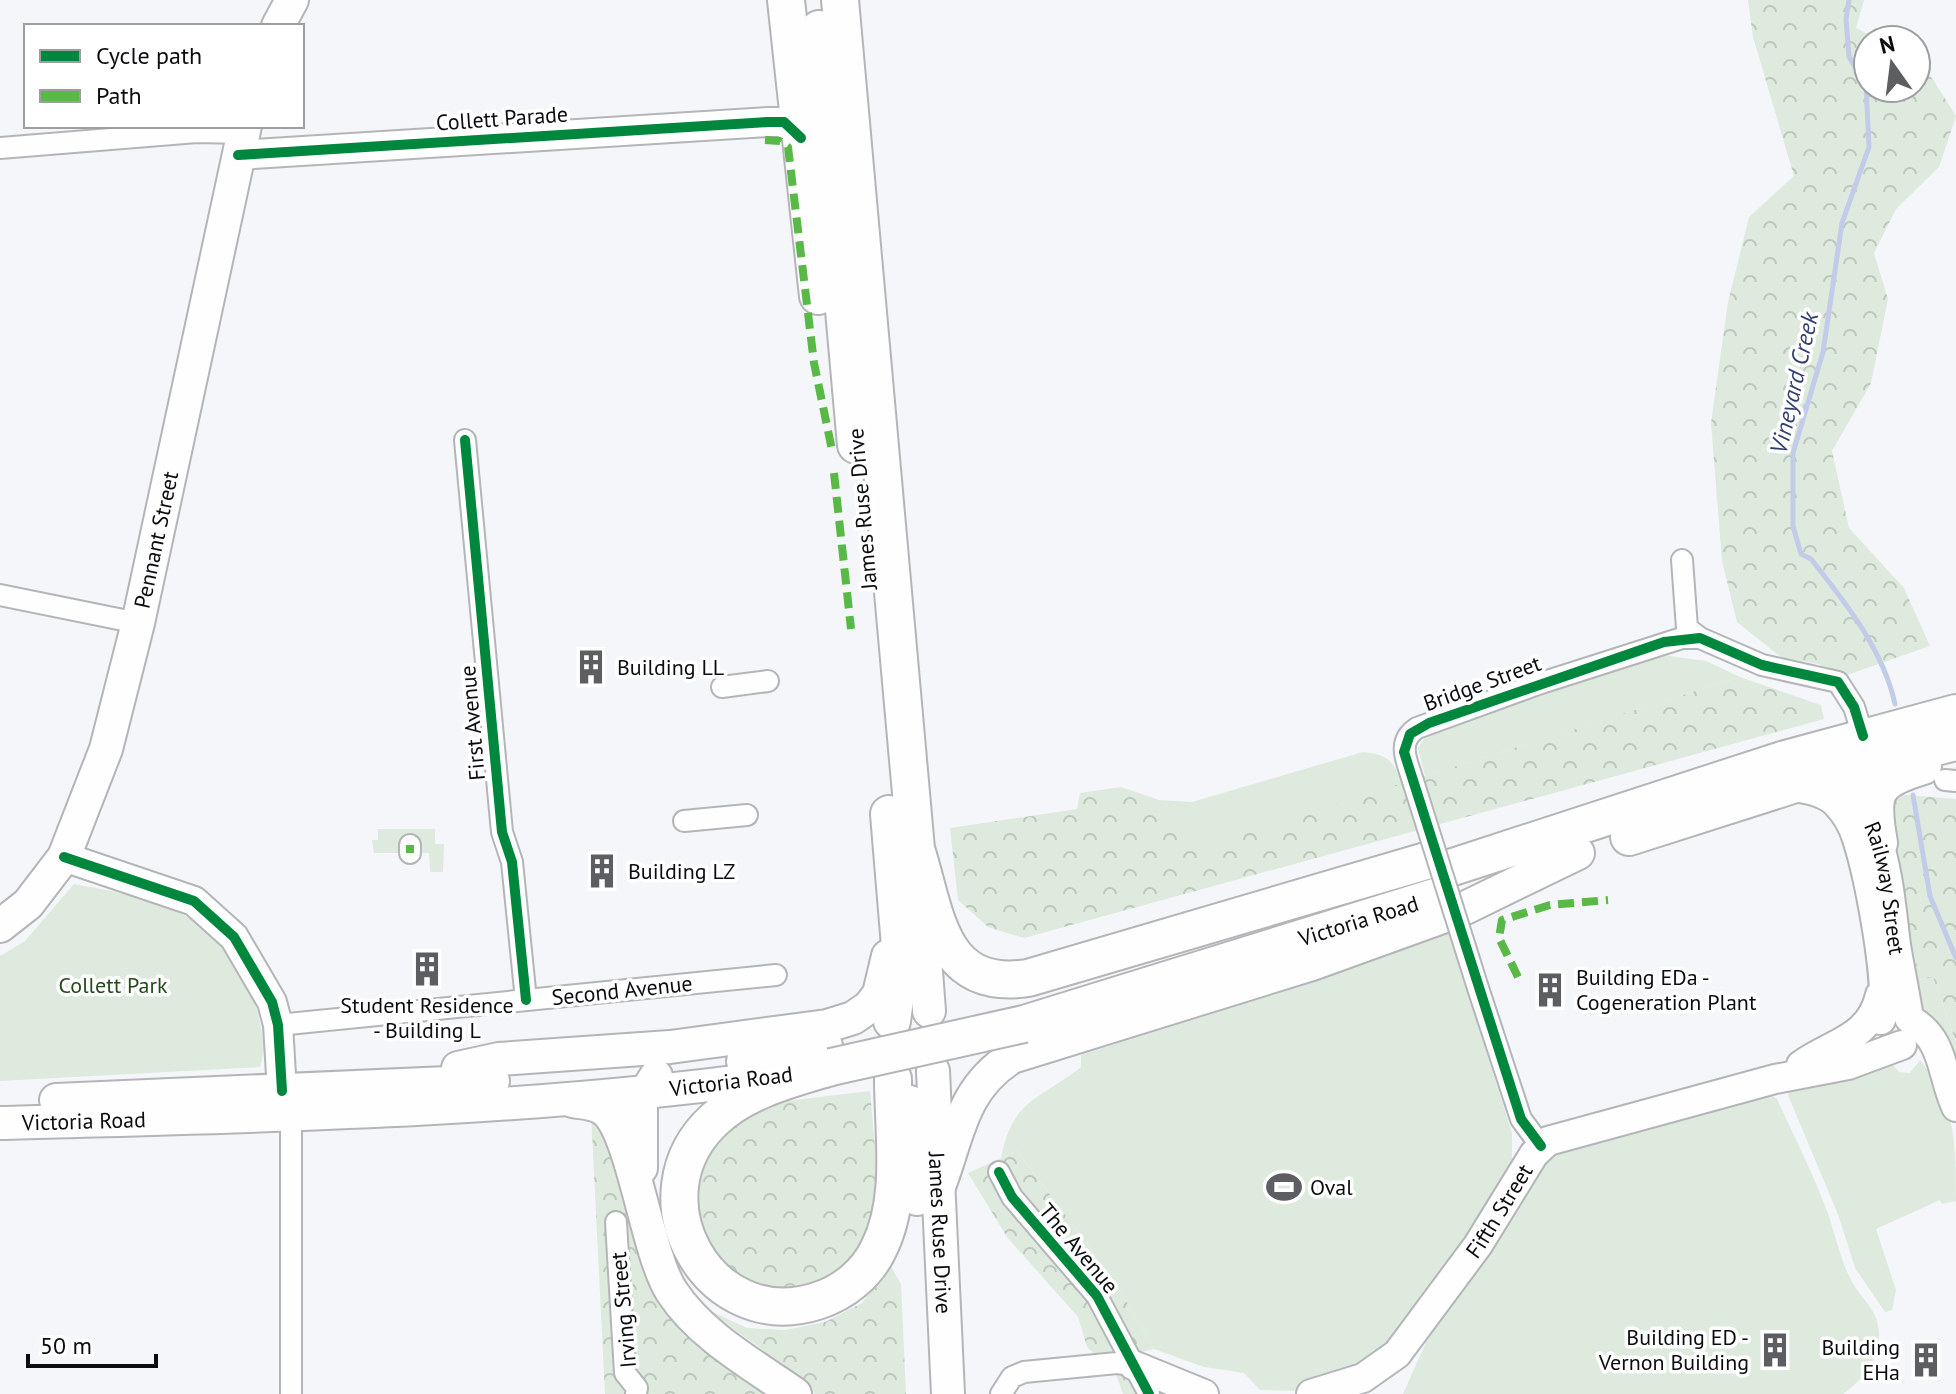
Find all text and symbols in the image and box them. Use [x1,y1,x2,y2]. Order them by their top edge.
legend [24,24,304,128]
north arrow [1852,24,1932,104]
text: N [1877,29,1898,60]
text: Cycle path [96,40,202,71]
text: Path [96,80,142,111]
street label: Collett Parade [435,99,569,137]
water label: Vineyard Creek [1763,308,1826,457]
street label: James Ruse Drive [841,427,883,592]
street label: Pennant Street [128,468,184,611]
building icon: Building LL [572,648,610,686]
street label: Bridge Street [1419,649,1545,717]
place label: Building LL [617,653,724,681]
street label: First Avenue [453,664,491,782]
street label: Railway Street [1858,817,1911,957]
building icon: Building LZ [583,852,621,890]
place label: Building LZ [628,857,735,885]
street label: Victoria Road [1294,889,1422,953]
building icon: Student Residence - Building L [408,950,446,988]
place label: Building EDa - Cogeneration Plant [1576,963,1757,1016]
street label: Second Avenue [550,969,694,1011]
park label: Collett Park [59,971,168,999]
building icon: Building EDa - Cogeneration Plant [1531,971,1569,1009]
place label: Student Residence - Building L [340,991,514,1044]
street label: Victoria Road [667,1060,794,1103]
street label: Victoria Road [20,1105,146,1136]
street label: James Ruse Drive [923,1150,958,1314]
street label: Fifth Street [1459,1158,1539,1263]
sports icon: Oval [1265,1168,1303,1206]
place label: Oval [1310,1173,1353,1201]
street label: The Avenue [1033,1197,1125,1299]
street label: Irving Street [604,1250,642,1369]
scale bar [28,1318,156,1368]
place label: Building ED - Vernon Building [1598,1323,1749,1376]
text: 50 m [40,1330,92,1361]
building icon: Building ED - Vernon Building [1756,1331,1794,1369]
place label: Building EHa [1821,1333,1900,1386]
building icon: Building EHa [1907,1341,1945,1379]

